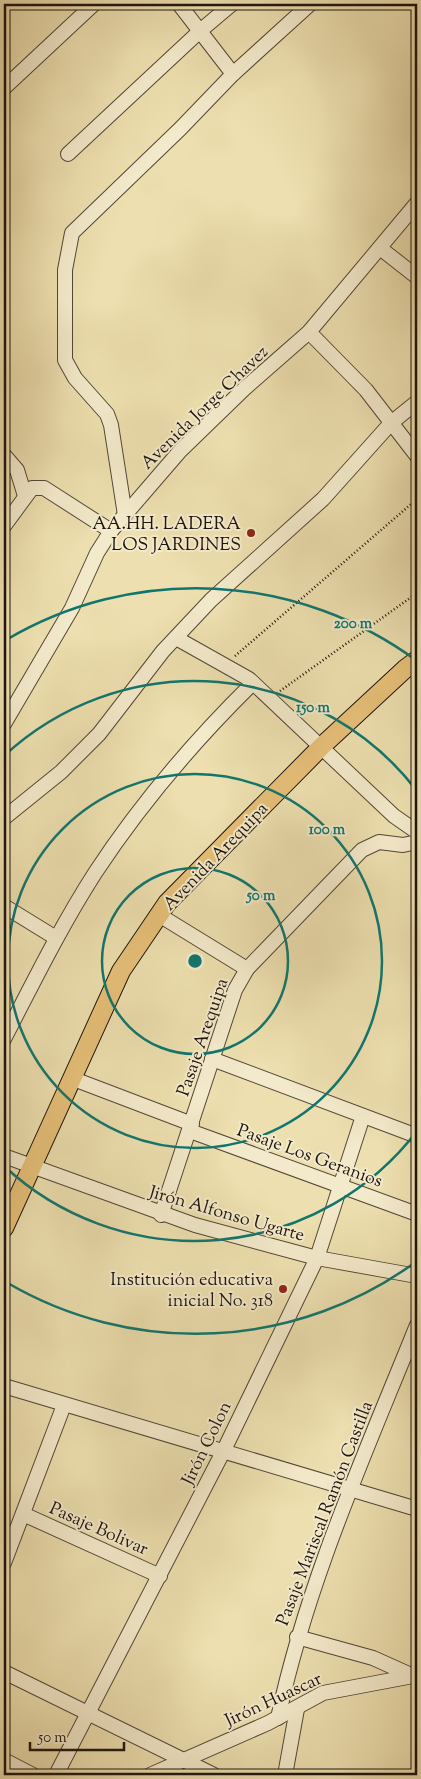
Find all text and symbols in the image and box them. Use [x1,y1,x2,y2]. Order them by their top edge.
street label: Avenida Jorge Chavez [136,340,275,476]
place label: AA.HH. LADERA LOS JARDINES [92,512,241,559]
marker: AA.HH. LADERA LOS JARDINES [245,527,257,539]
text: 200 m [334,614,373,635]
text: 150 m [296,698,330,719]
street label: Avenida Arequipa [158,797,275,917]
text: 100 m [309,820,346,841]
text: 50 m [246,886,276,907]
centre of rings [186,952,204,970]
street label: Pasaje Arequipa [171,975,236,1100]
street label: Pasaje Los Geranios [233,1119,386,1195]
street label: Jirón Alfonso Ugarte [145,1180,307,1250]
place label: Institución educativa inicial No. 318 [110,1268,273,1315]
marker: Institución educativa inicial No. 318 [277,1283,289,1295]
street label: Jirón Colon [176,1397,239,1491]
street label: Pasaje Mariscal Ramón Castilla [271,1398,381,1630]
street label: Pasaje Bolivar [45,1496,152,1563]
street label: Jirón Huascar [220,1667,327,1735]
scale bar [30,1719,124,1751]
text: 50 m [37,1728,67,1749]

